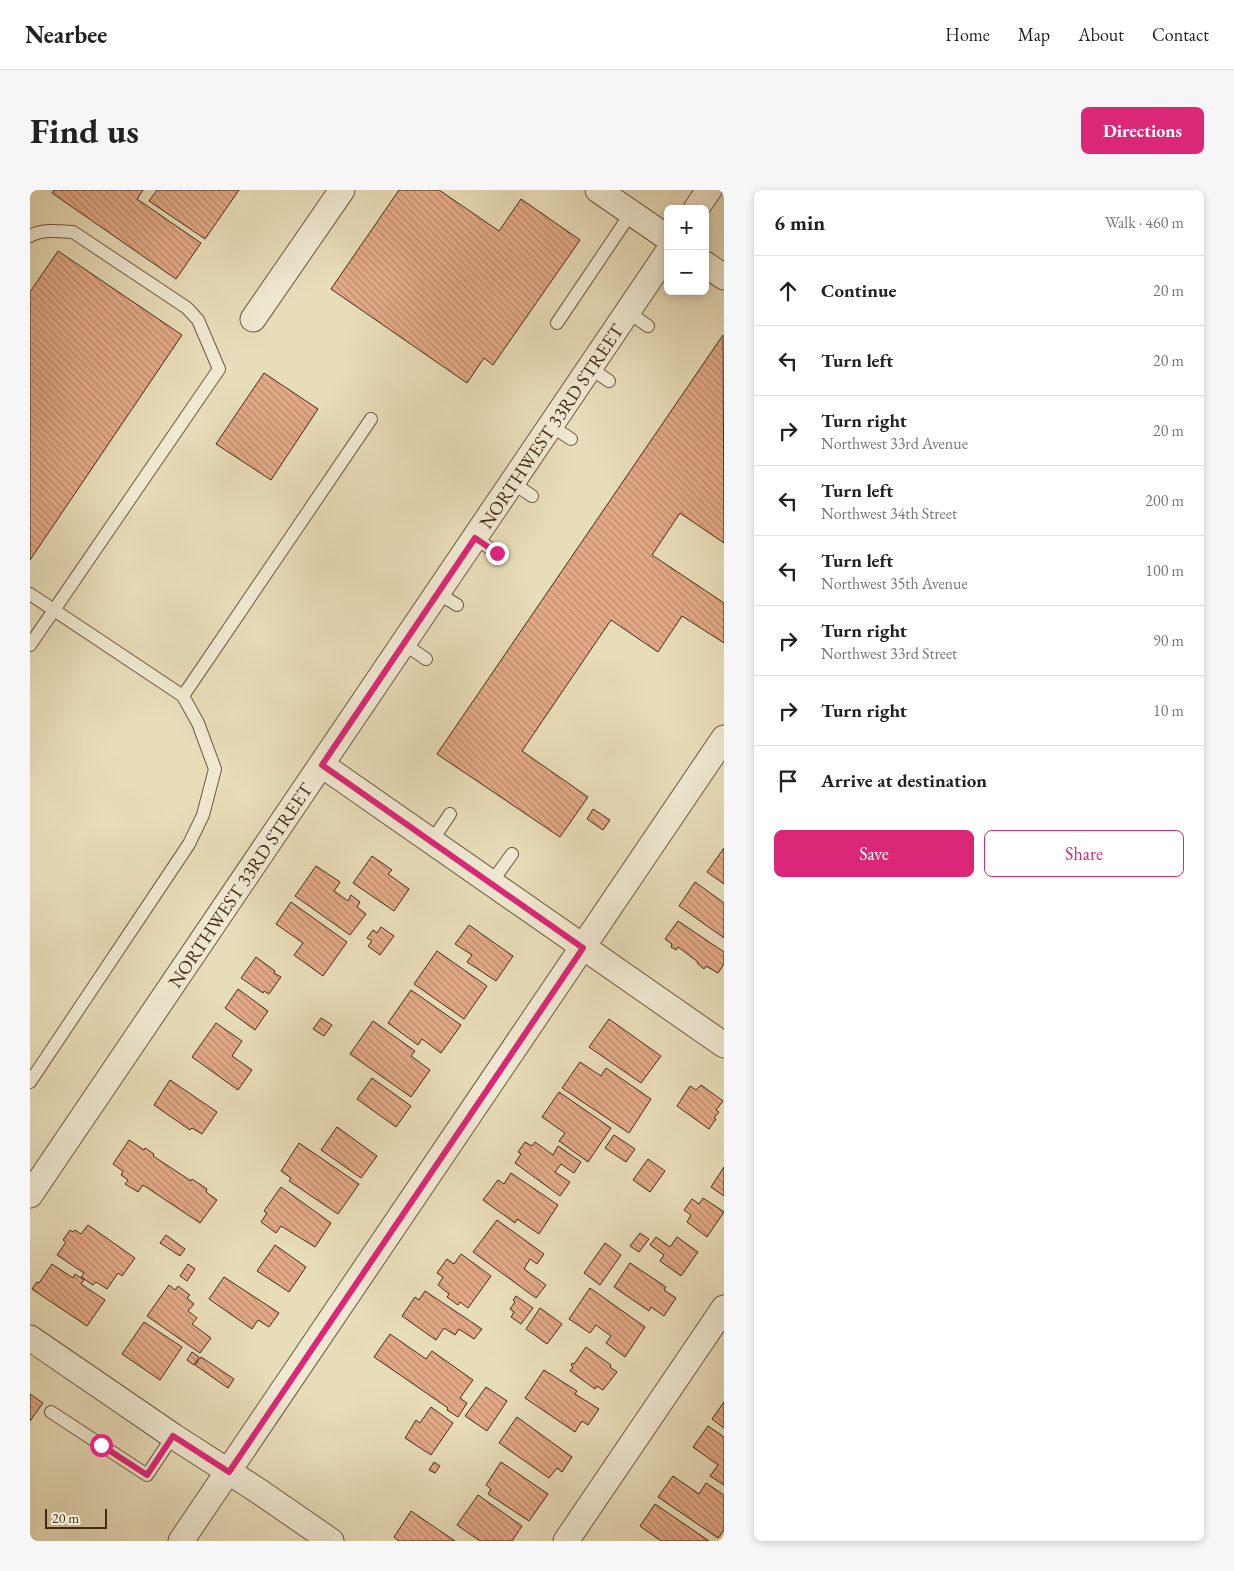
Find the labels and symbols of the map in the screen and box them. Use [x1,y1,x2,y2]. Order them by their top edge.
street label: NORTHWEST 33RD STREET [473,319,630,534]
route end [486,542,509,565]
street label: NORTHWEST 33RD STREET [162,778,319,993]
route start [90,1434,113,1457]
scale bar [45,1506,108,1529]

